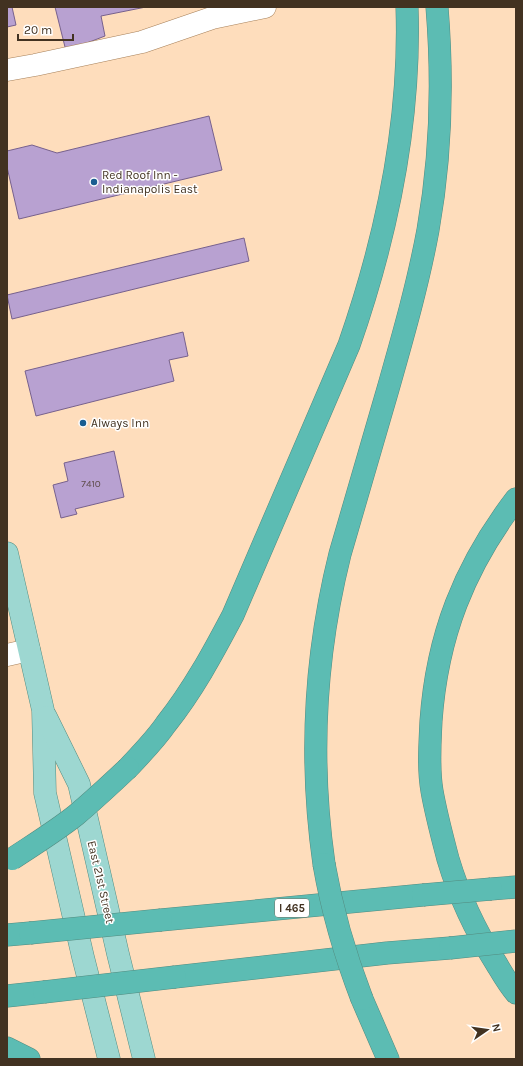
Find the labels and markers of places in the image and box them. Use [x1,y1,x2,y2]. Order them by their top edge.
place label: Red Roof Inn - Indianapolis East [102,168,198,196]
marker: Red Roof Inn - Indianapolis East [89,177,99,187]
place label: Always Inn [91,416,149,430]
marker: Always Inn [78,418,88,428]

